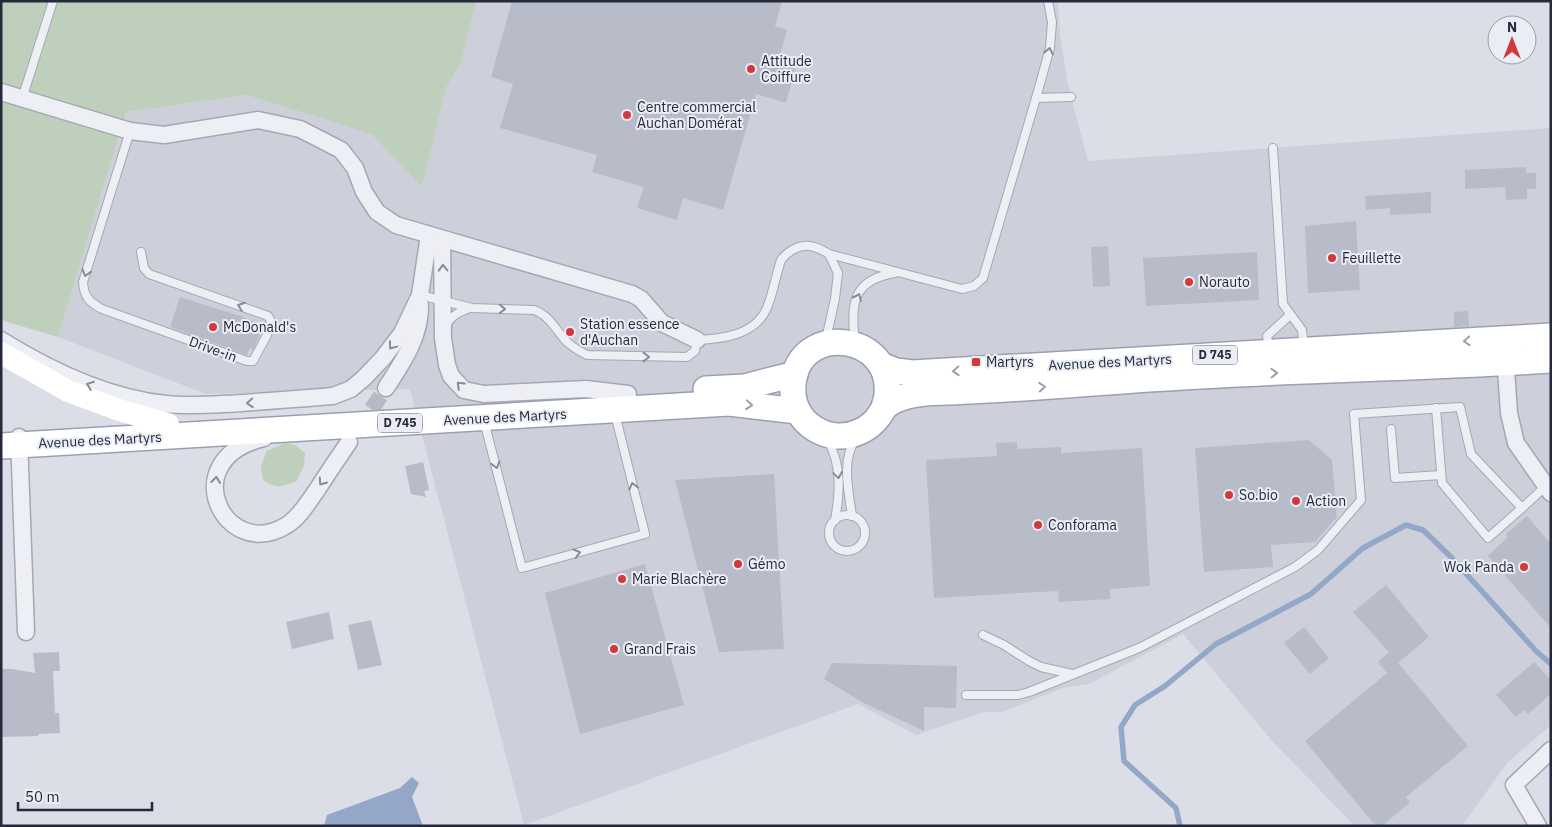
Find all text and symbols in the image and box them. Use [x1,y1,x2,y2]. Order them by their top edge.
north arrow [1487,15,1537,65]
text: N [1507,18,1517,36]
one-way arrow [1043,47,1054,56]
place label: Attitude Coiffure [761,52,812,86]
marker: Attitude Coiffure [745,63,757,75]
place label: Centre commercial Auchan Domérat [637,98,756,132]
marker: Centre commercial Auchan Domérat [621,109,633,121]
place label: Feuillette [1342,249,1401,267]
marker: Feuillette [1326,252,1338,264]
one-way arrow [437,264,448,272]
one-way arrow [81,268,91,276]
place label: Norauto [1199,273,1250,291]
marker: Norauto [1183,276,1195,288]
one-way arrow [852,293,862,302]
one-way arrow [237,302,245,312]
one-way arrow [498,304,506,314]
place label: Station essence d'Auchan [580,315,680,349]
place label: McDonald's [223,318,296,336]
marker: McDonald's [207,321,219,333]
marker: Station essence d'Auchan [564,326,576,338]
street label: Drive-in [187,332,239,366]
one-way arrow [1463,335,1471,346]
one-way arrow [389,340,398,350]
road number: D 745 [1192,346,1238,364]
street label: Avenue des Martyrs [1048,350,1173,374]
one-way arrow [643,352,651,362]
place label: Martyrs [986,353,1034,371]
marker: Martyrs [970,356,982,368]
one-way arrow [951,365,959,376]
one-way arrow [1270,367,1278,378]
one-way arrow [86,381,95,391]
one-way arrow [1038,381,1046,392]
one-way arrow [457,382,466,391]
one-way arrow [245,397,253,408]
one-way arrow [745,399,753,410]
street label: Avenue des Martyrs [443,405,568,429]
road number: D 745 [378,413,422,432]
street label: Avenue des Martyrs [38,428,163,452]
one-way arrow [490,461,501,470]
one-way arrow [832,472,843,480]
one-way arrow [210,476,221,484]
one-way arrow [319,476,328,486]
one-way arrow [628,482,639,491]
place label: So.bio [1239,486,1278,504]
marker: So.bio [1223,489,1235,501]
place label: Action [1306,492,1346,510]
marker: Action [1290,495,1302,507]
place label: Conforama [1048,516,1118,534]
marker: Conforama [1032,519,1044,531]
one-way arrow [572,548,580,558]
place label: Gémo [748,555,786,573]
marker: Gémo [732,558,744,570]
place label: Wok Panda [1444,558,1515,576]
marker: Wok Panda [1518,561,1530,573]
place label: Marie Blachère [632,570,727,588]
marker: Marie Blachère [616,573,628,585]
place label: Grand Frais [624,640,696,658]
marker: Grand Frais [608,643,620,655]
scale bar [18,780,151,812]
text: 50 m [25,787,60,806]

